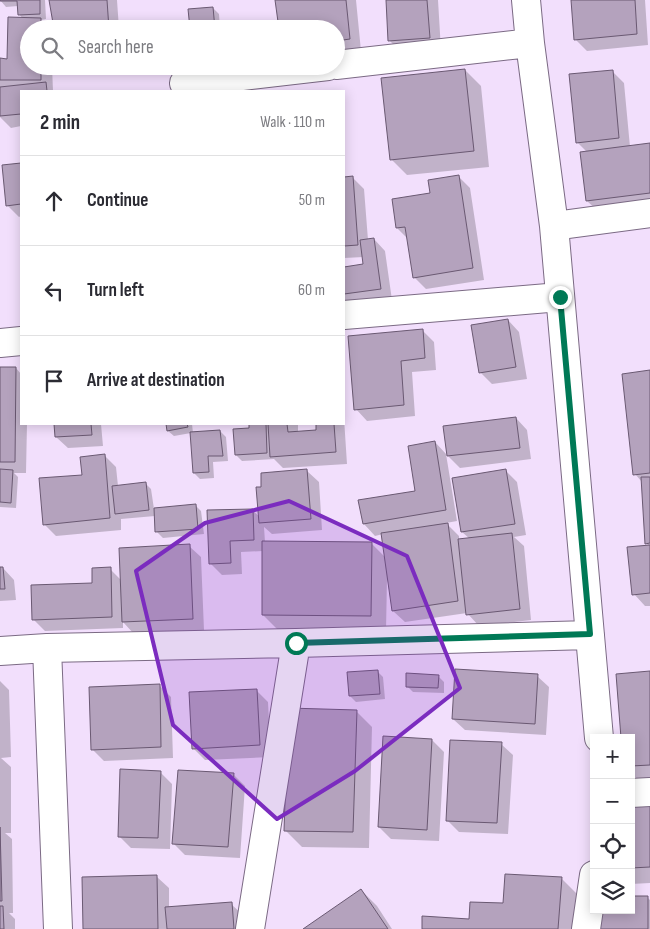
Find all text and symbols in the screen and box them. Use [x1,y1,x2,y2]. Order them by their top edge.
search box [20,20,345,75]
icon: search [38,34,66,62]
text: Search here [78,36,154,59]
text: 2 min [40,110,80,135]
text: Walk · 110 m [260,113,325,132]
icon: ahead [40,187,68,215]
text: Continue [87,189,148,212]
text: 50 m [299,191,325,210]
icon: left [40,277,68,305]
text: Turn left [87,279,144,302]
text: 60 m [298,281,325,300]
route end [549,286,572,309]
icon: arrive [40,367,68,395]
text: Arrive at destination [87,369,225,392]
route start [285,632,308,655]
map controls [590,734,635,914]
button: + [590,734,635,779]
button: − [590,779,635,824]
button: locate [590,824,635,869]
button: layers [590,869,635,914]

